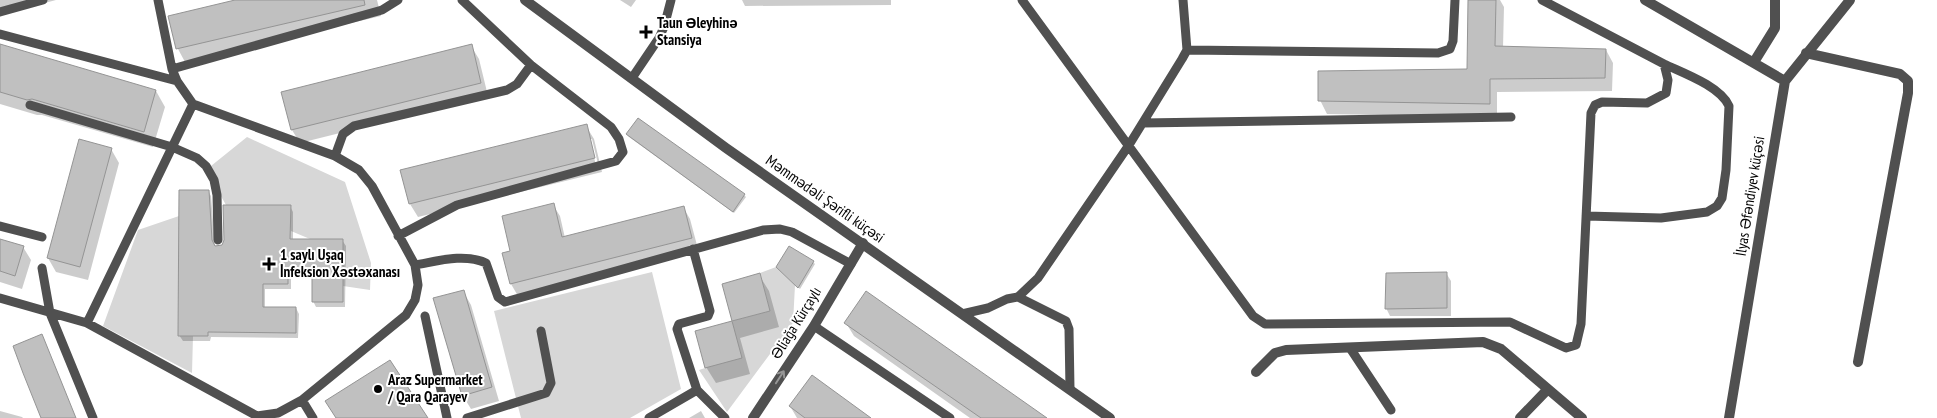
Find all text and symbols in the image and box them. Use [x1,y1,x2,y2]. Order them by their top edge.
place label: Taun Əleyhinə Stansiya [657,13,738,49]
marker: Taun Əleyhinə Stansiya [639,25,653,39]
street label: İlyas Əfəndiyev küçəsi [1731,135,1768,257]
street label: Məmmədəli Şərifli küçəsi [762,151,888,247]
place label: 1 saylı Uşaq İnfeksion Xəstəxanası [280,245,400,281]
marker: 1 saylı Uşaq İnfeksion Xəstəxanası [262,257,276,271]
street label: Əliağa Kürçaylı [766,283,825,362]
place label: Araz Supermarket / Qara Qarayev [387,370,483,406]
one-way arrow [775,371,785,385]
marker: Araz Supermarket / Qara Qarayev [372,383,384,395]

